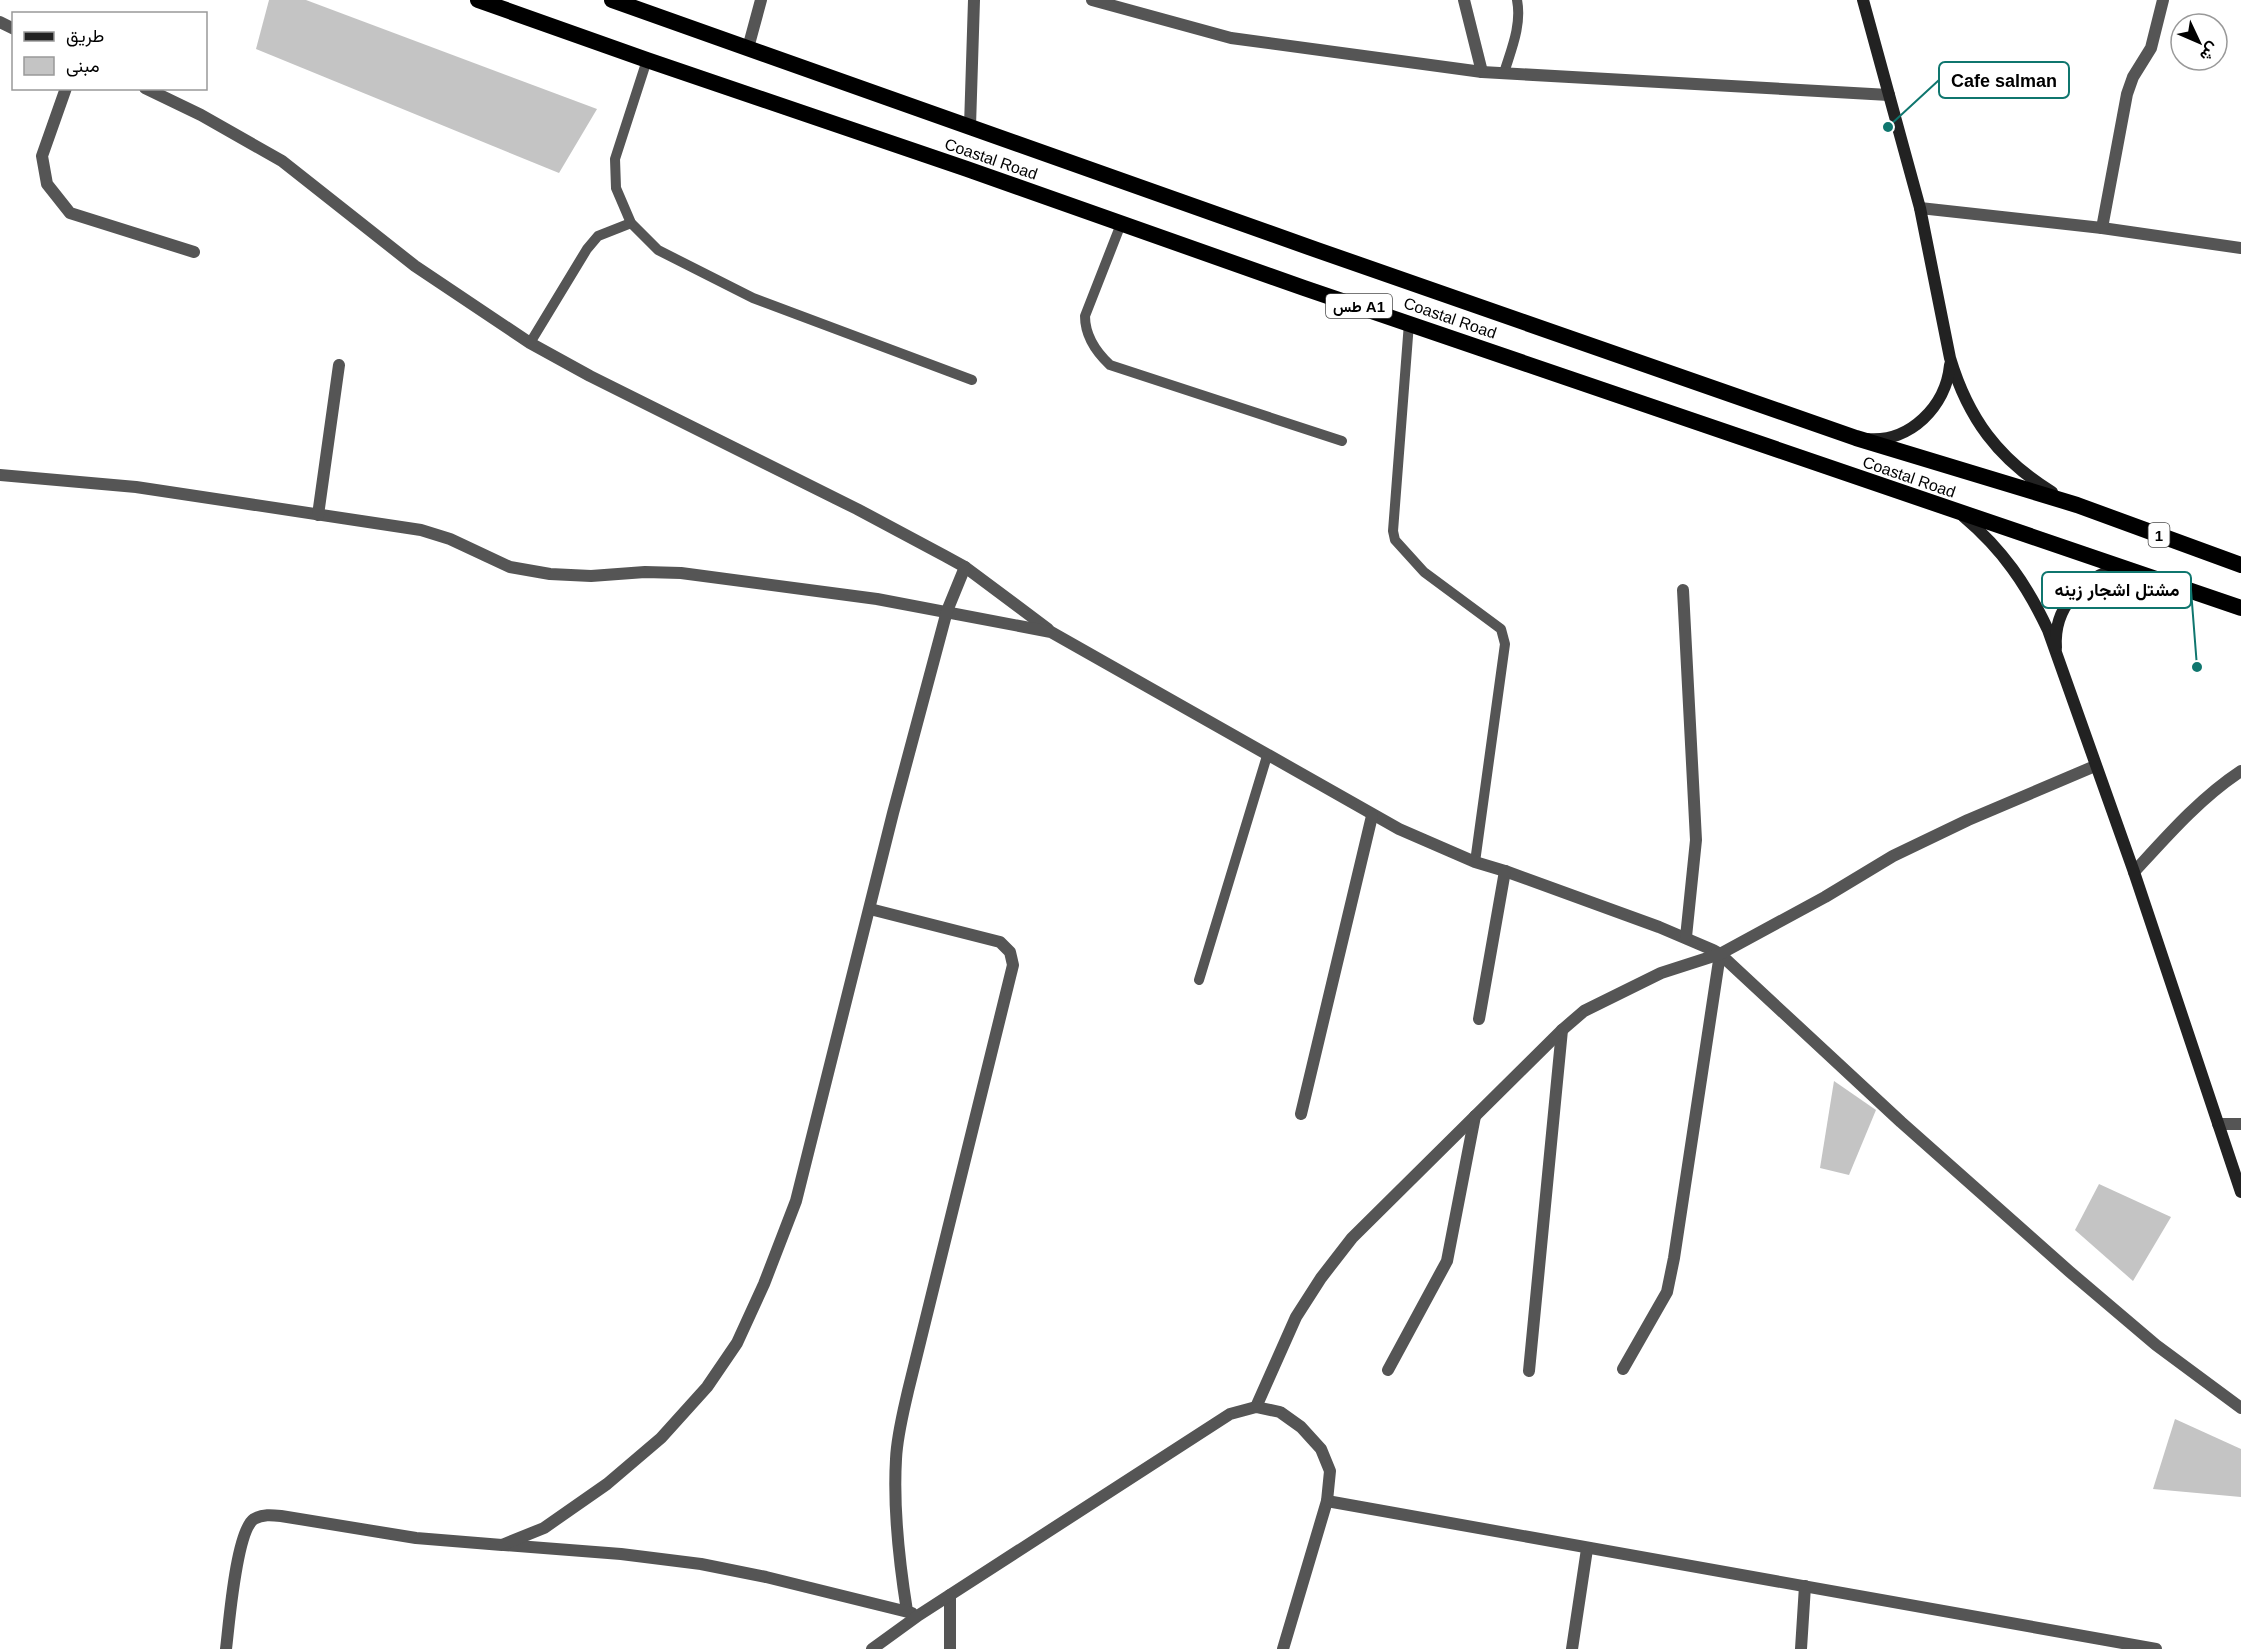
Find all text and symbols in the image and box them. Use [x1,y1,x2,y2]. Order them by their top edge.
legend [12,12,207,90]
north arrow [2169,12,2229,72]
text: طريق [66,26,104,47]
text: ش [2196,39,2222,65]
text: مبنى [66,56,100,77]
callout: Cafe salman [1939,62,2069,98]
text: Cafe salman [1951,71,2057,91]
street label: Coastal Road [942,135,1040,183]
road number: طس A1 [1326,294,1392,318]
street label: Coastal Road [1401,294,1499,342]
street label: Coastal Road [1860,453,1958,501]
road number: 1 [2148,523,2170,547]
callout: مشتل اشجار زينه [2042,572,2191,608]
text: مشتل اشجار زينه [2055,580,2180,601]

